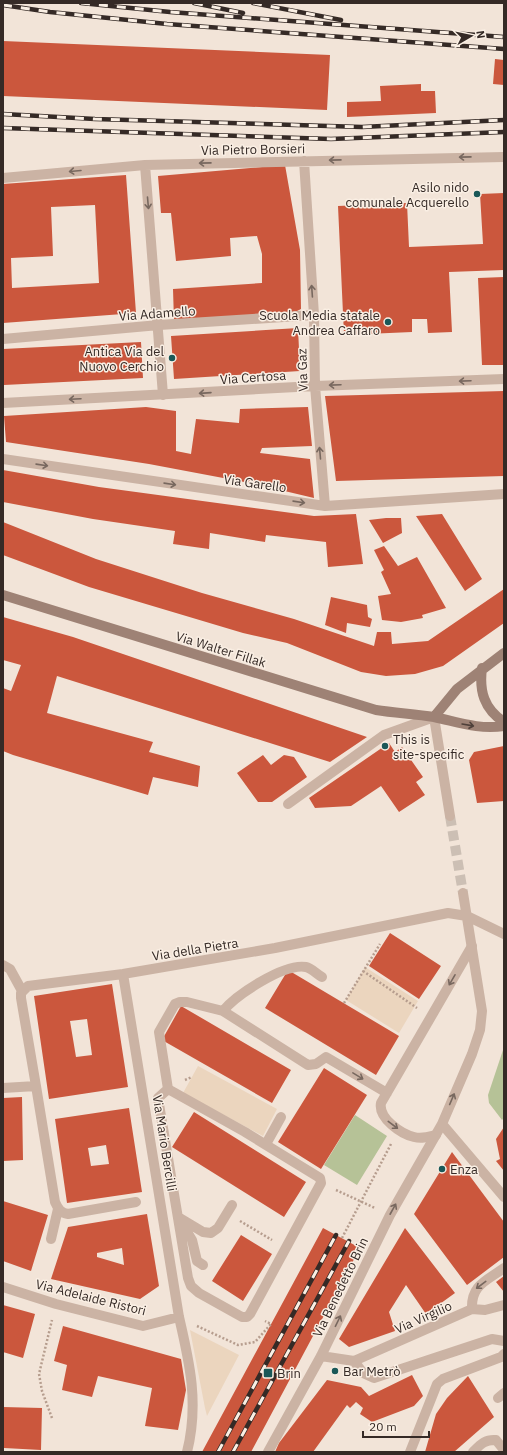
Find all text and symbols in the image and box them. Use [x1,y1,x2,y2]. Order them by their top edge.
north arrow [451,16,491,56]
text: N [473,29,488,39]
street label: Via Pietro Borsieri [201,140,305,159]
one-way arrow [459,153,472,161]
one-way arrow [329,156,342,164]
one-way arrow [199,159,212,167]
one-way arrow [69,167,82,175]
place label: Asilo nido comunale Acquerello [345,179,469,211]
marker: Asilo nido comunale Acquerello [472,189,482,199]
one-way arrow [145,196,152,209]
one-way arrow [308,285,316,298]
street label: Via Adamello [118,302,196,325]
place label: Scuola Media statale Andrea Caffaro [259,307,380,339]
marker: Scuola Media statale Andrea Caffaro [383,317,393,327]
place label: Antica Via del Nuovo Cerchio [79,343,164,375]
street label: Via Gaz [293,348,312,392]
marker: Antica Via del Nuovo Cerchio [167,353,177,363]
street label: Via Certosa [219,367,287,388]
one-way arrow [459,377,472,384]
one-way arrow [329,381,342,389]
one-way arrow [199,389,212,396]
one-way arrow [69,396,82,403]
one-way arrow [317,447,324,460]
one-way arrow [35,461,48,469]
street label: Via Garello [222,471,287,496]
one-way arrow [163,480,176,488]
one-way arrow [292,498,305,506]
street label: Via Walter Fillak [173,628,268,671]
one-way arrow [462,722,475,730]
place label: This is site-specific [393,731,465,763]
marker: This is site-specific [380,741,390,751]
street label: Via della Pietra [151,934,240,965]
one-way arrow [448,974,456,986]
one-way arrow [352,1072,364,1080]
street label: Via Mario Bercilli [148,1094,181,1193]
one-way arrow [449,1094,457,1106]
one-way arrow [388,1120,399,1129]
place label: Enza [450,1161,478,1178]
marker: Enza [437,1164,447,1174]
one-way arrow [390,1204,397,1216]
street label: Via Benedetto Brin [309,1234,372,1340]
street label: Via Adelaide Ristori [34,1276,148,1319]
one-way arrow [476,1281,487,1289]
street label: Via Virgilio [392,1297,455,1338]
one-way arrow [335,1316,342,1328]
place label: Bar Metrò [343,1363,401,1380]
place label: Brin [277,1365,301,1382]
marker: Bar Metrò [330,1366,340,1376]
marker: Brin [262,1367,274,1379]
scale bar [363,1413,429,1439]
text: 20 m [369,1419,397,1434]

